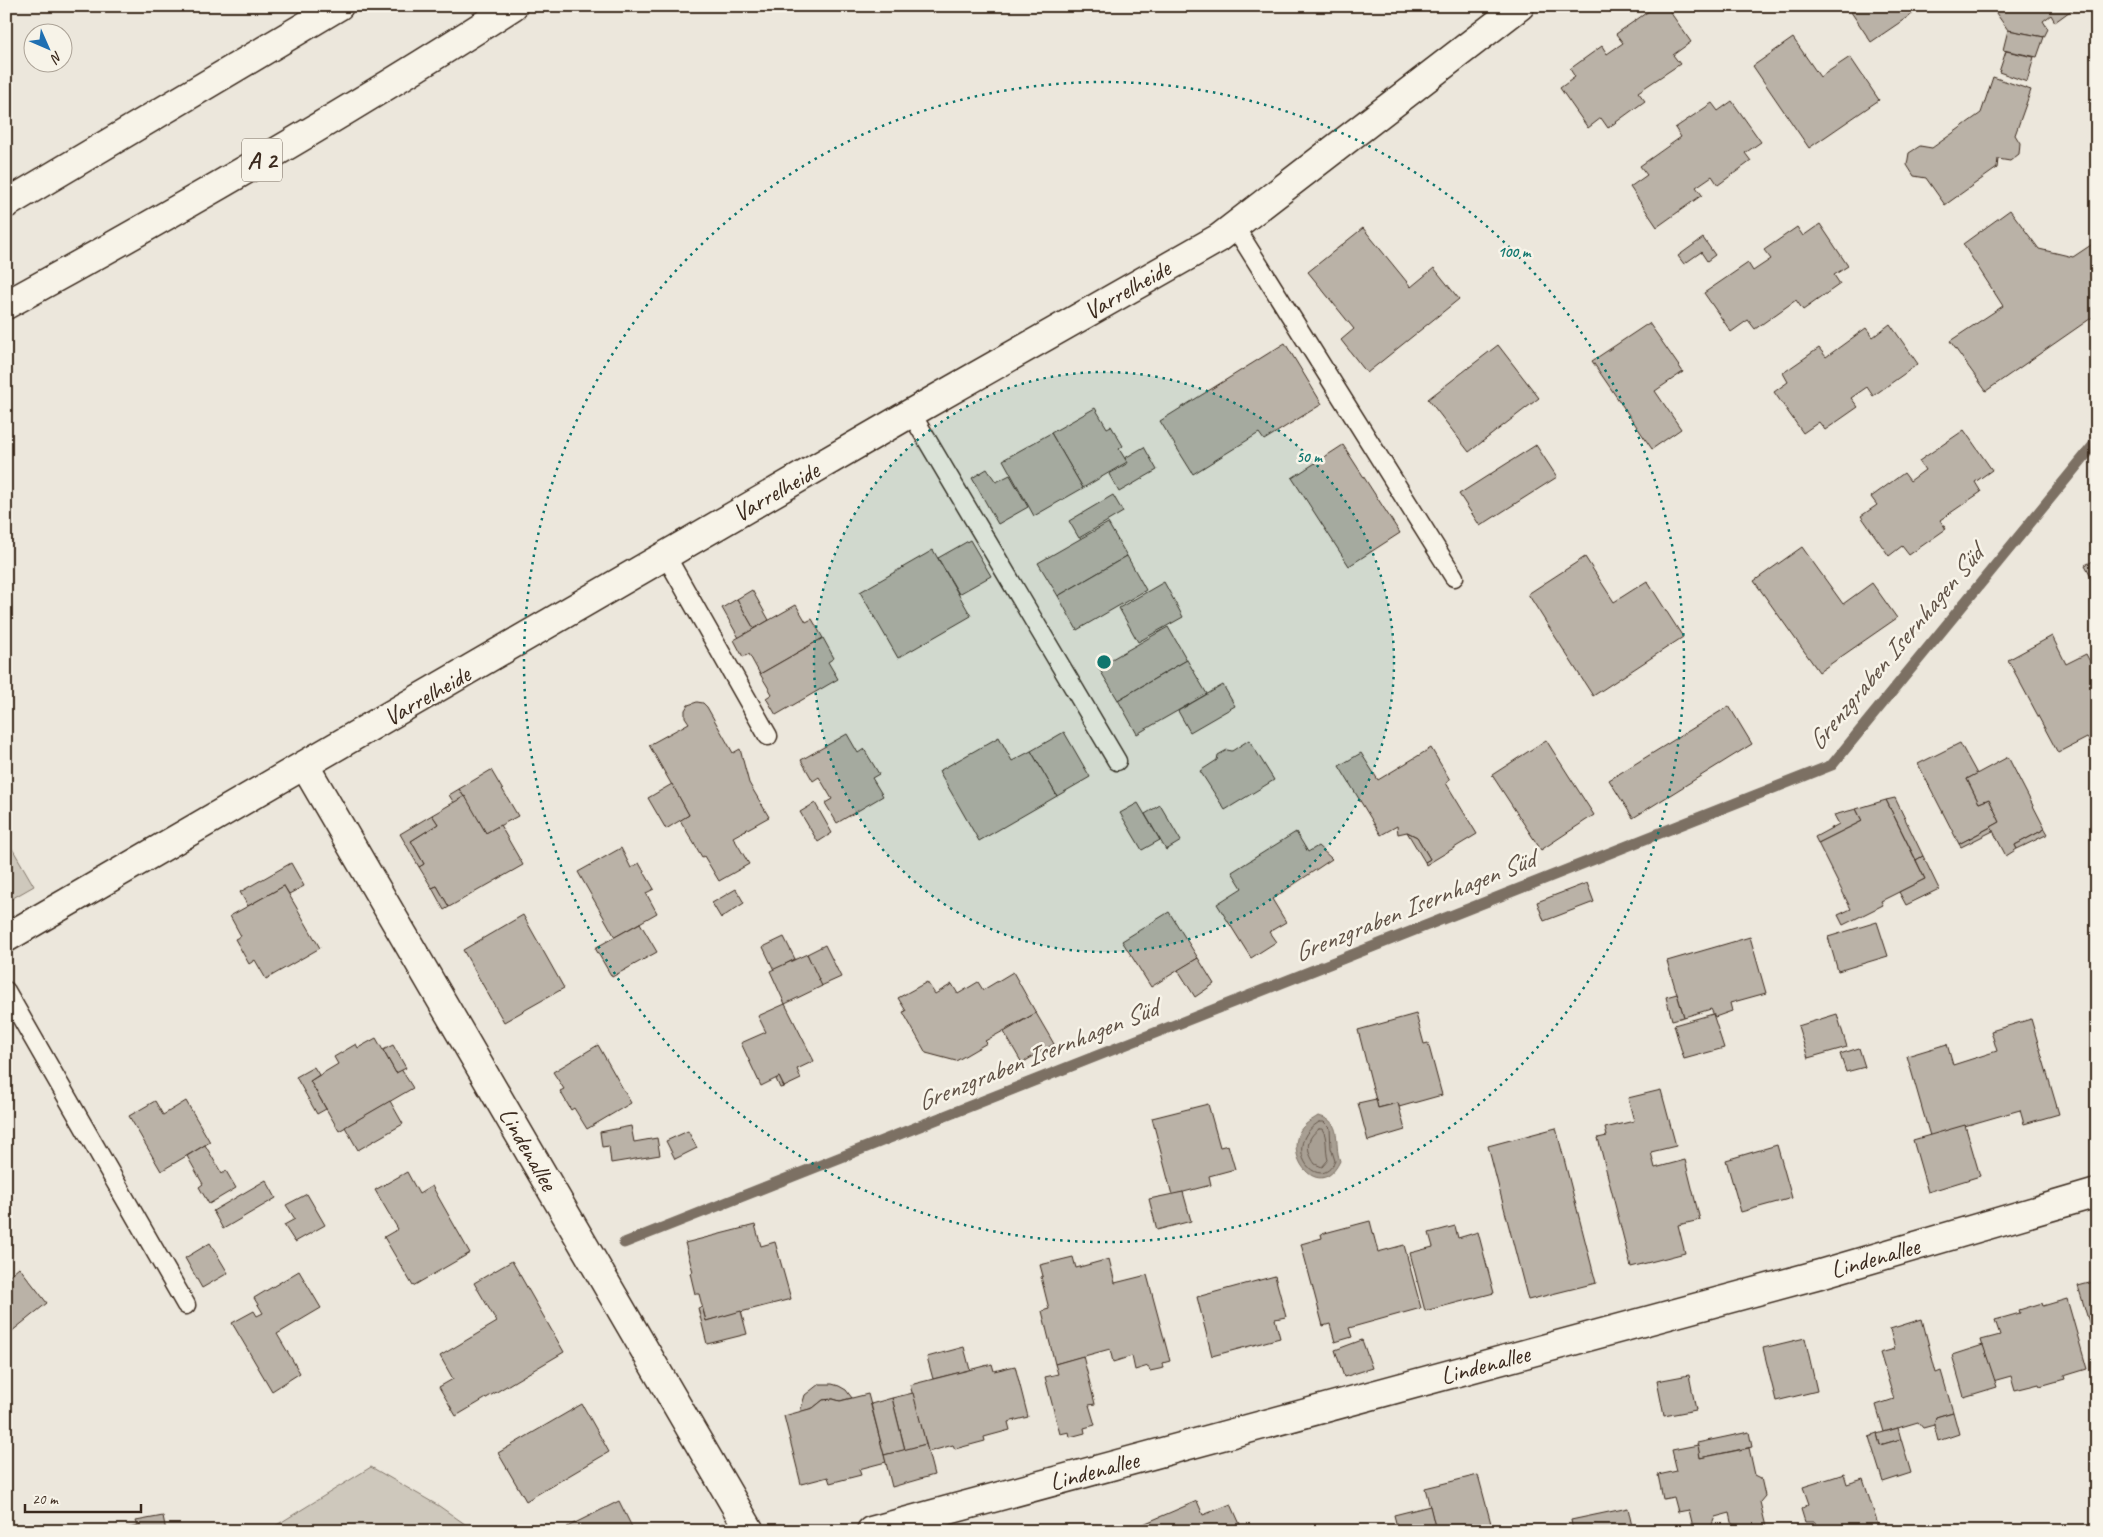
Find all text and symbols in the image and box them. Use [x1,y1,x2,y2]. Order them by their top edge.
north arrow [22,22,72,72]
text: N [46,48,66,68]
road number: A 2 [242,138,282,182]
text: 100 m [1498,243,1532,262]
street label: Varrelheide [1078,252,1178,328]
text: 50 m [1296,448,1323,467]
street label: Varrelheide [727,454,827,530]
water label: Grenzgraben Isernhagen Süd [1800,533,1995,757]
centre of rings [1095,653,1113,671]
street label: Varrelheide [378,658,478,734]
water label: Grenzgraben Isernhagen Süd [1289,840,1546,969]
water label: Grenzgraben Isernhagen Süd [912,989,1169,1118]
street label: Lindenallee [491,1102,566,1198]
street label: Lindenallee [1827,1230,1925,1286]
street label: Lindenallee [1437,1337,1535,1392]
street label: Lindenallee [1046,1443,1144,1498]
scale bar [25,1482,141,1514]
text: 20 m [32,1490,59,1509]

